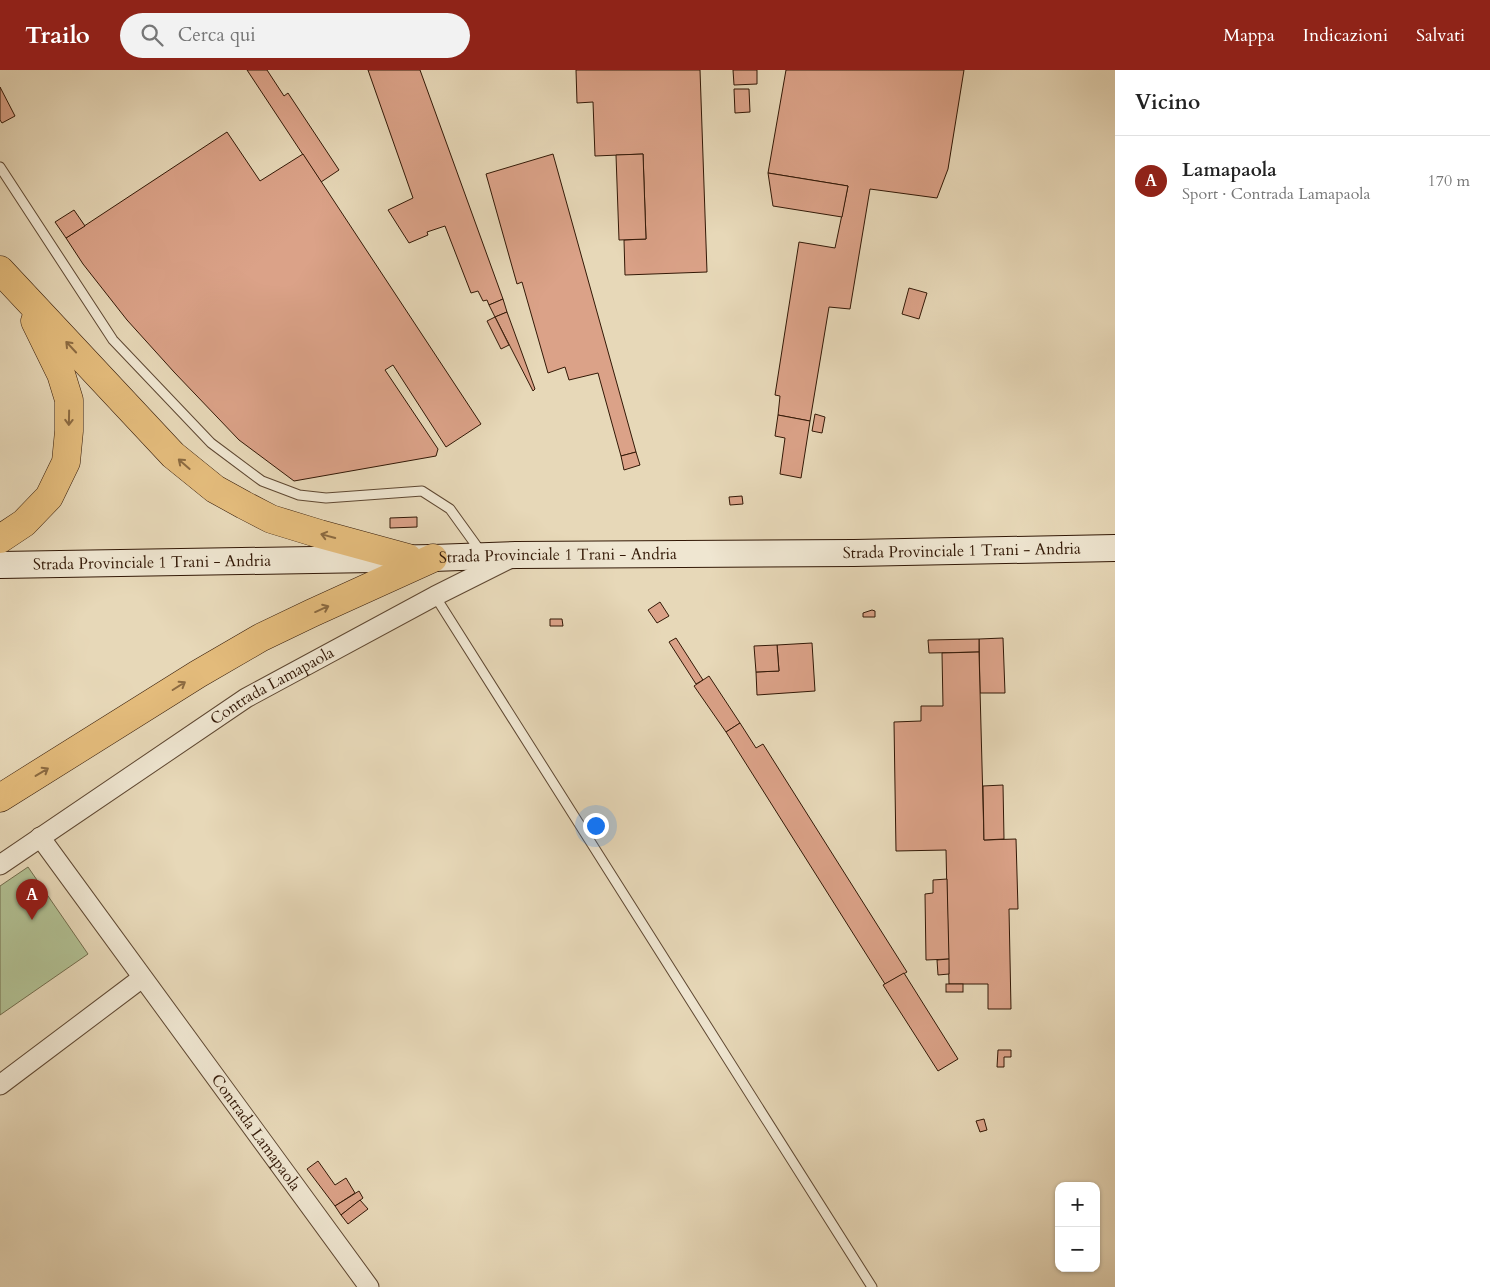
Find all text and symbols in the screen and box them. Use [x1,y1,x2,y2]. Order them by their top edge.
search box [120,13,470,58]
text: Trailo [25,19,90,52]
icon: search [138,21,166,49]
text: Cerca qui [178,22,256,48]
text: Mappa [1223,23,1275,48]
text: Indicazioni [1303,23,1388,48]
text: Salvati [1416,23,1465,48]
text: Vicino [1135,88,1200,117]
text: Lamapaola [1182,157,1277,183]
text: A [1145,170,1157,192]
text: 170 m [1428,170,1470,192]
text: Sport · Contrada Lamapaola [1182,183,1370,205]
one-way arrow [65,341,77,354]
one-way arrow [64,410,74,426]
one-way arrow [177,459,190,470]
one-way arrow [320,531,336,540]
street label: Strada Provinciale 1 Trani - Andria [843,538,1081,564]
street label: Strada Provinciale 1 Trani - Andria [438,543,677,569]
street label: Strada Provinciale 1 Trani - Andria [33,550,271,575]
one-way arrow [314,603,329,613]
street label: Contrada Lamapaola [206,641,338,730]
one-way arrow [172,681,186,691]
one-way arrow [34,767,48,777]
your location [583,813,609,839]
pin: A [16,879,48,920]
street label: Contrada Lamapaola [206,1070,306,1195]
map controls [1055,1182,1100,1272]
button: + [1055,1182,1100,1227]
button: − [1055,1227,1100,1272]

